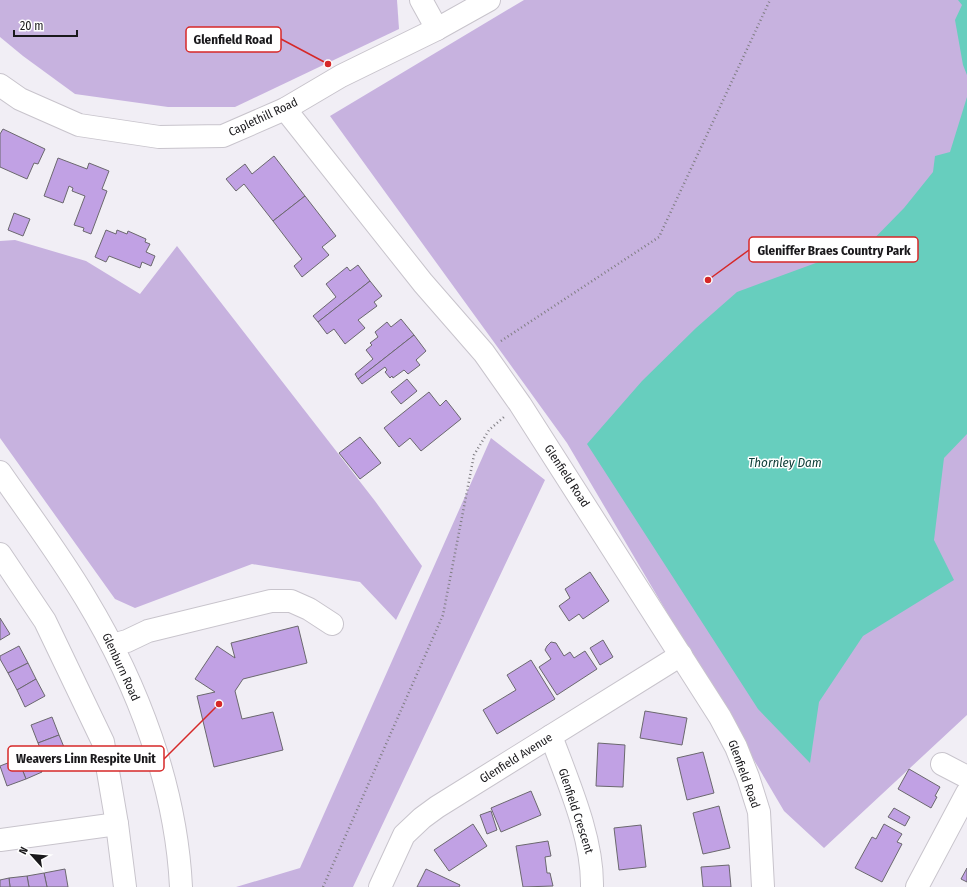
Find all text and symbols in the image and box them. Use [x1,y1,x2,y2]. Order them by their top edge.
scale bar [14,12,77,38]
text: 20 m [20,19,44,33]
callout: Glenfield Road [186,27,281,52]
text: Glenfield Road [193,32,273,47]
street label: Caplethill Road [226,95,300,139]
callout: Gleniffer Braes Country Park [749,237,918,262]
text: Gleniffer Braes Country Park [757,243,911,258]
street label: Glenfield Road [542,442,592,510]
water label: Thornley Dam [748,455,822,470]
street label: Glenburn Road [99,631,143,703]
street label: Glenfield Avenue [477,730,555,786]
street label: Glenfield Road [725,738,763,810]
callout: Weavers Linn Respite Unit [8,746,164,771]
text: Weavers Linn Respite Unit [16,751,156,766]
street label: Glenfield Crescent [556,767,596,855]
north arrow [12,835,52,875]
text: N [16,845,31,857]

